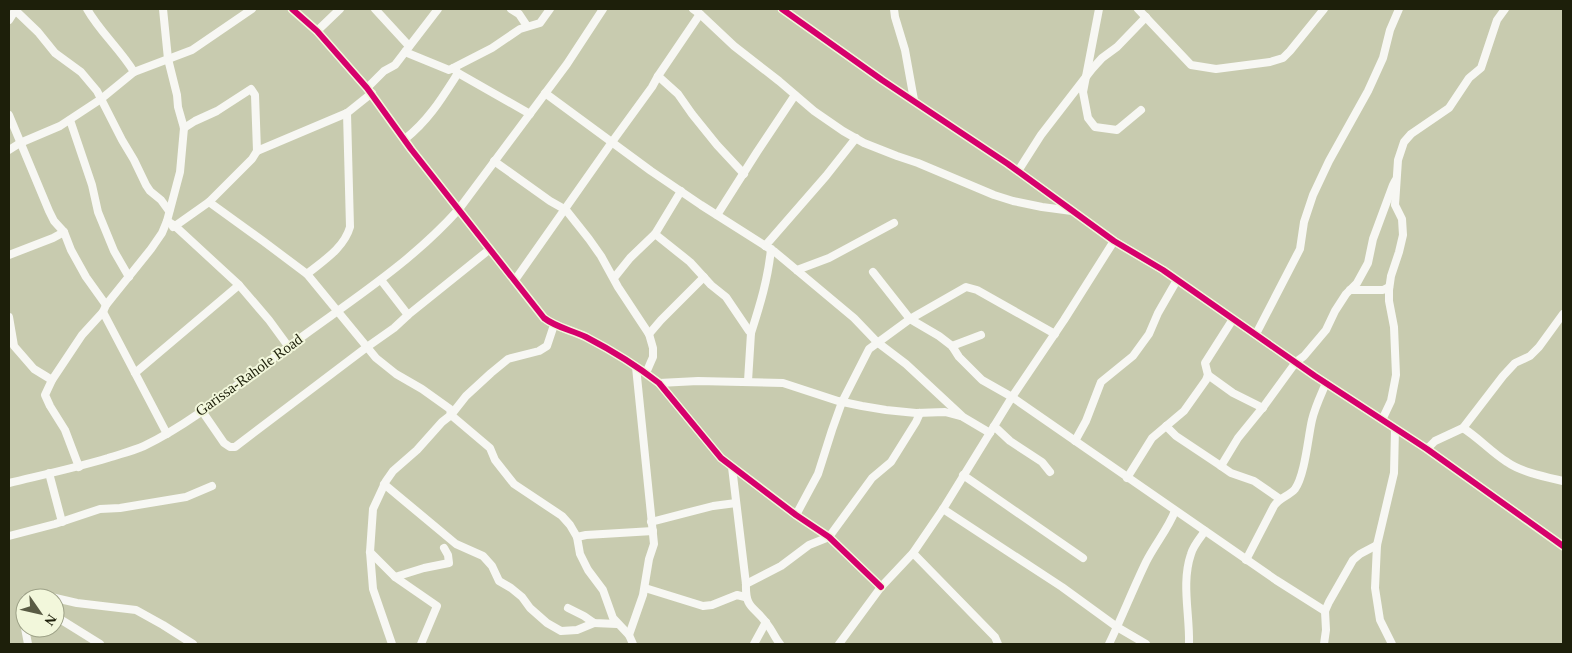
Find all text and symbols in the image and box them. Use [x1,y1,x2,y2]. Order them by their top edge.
street label: Garissa-Rahole Road [193,331,306,419]
north arrow [15,588,65,638]
text: N [41,612,59,628]

